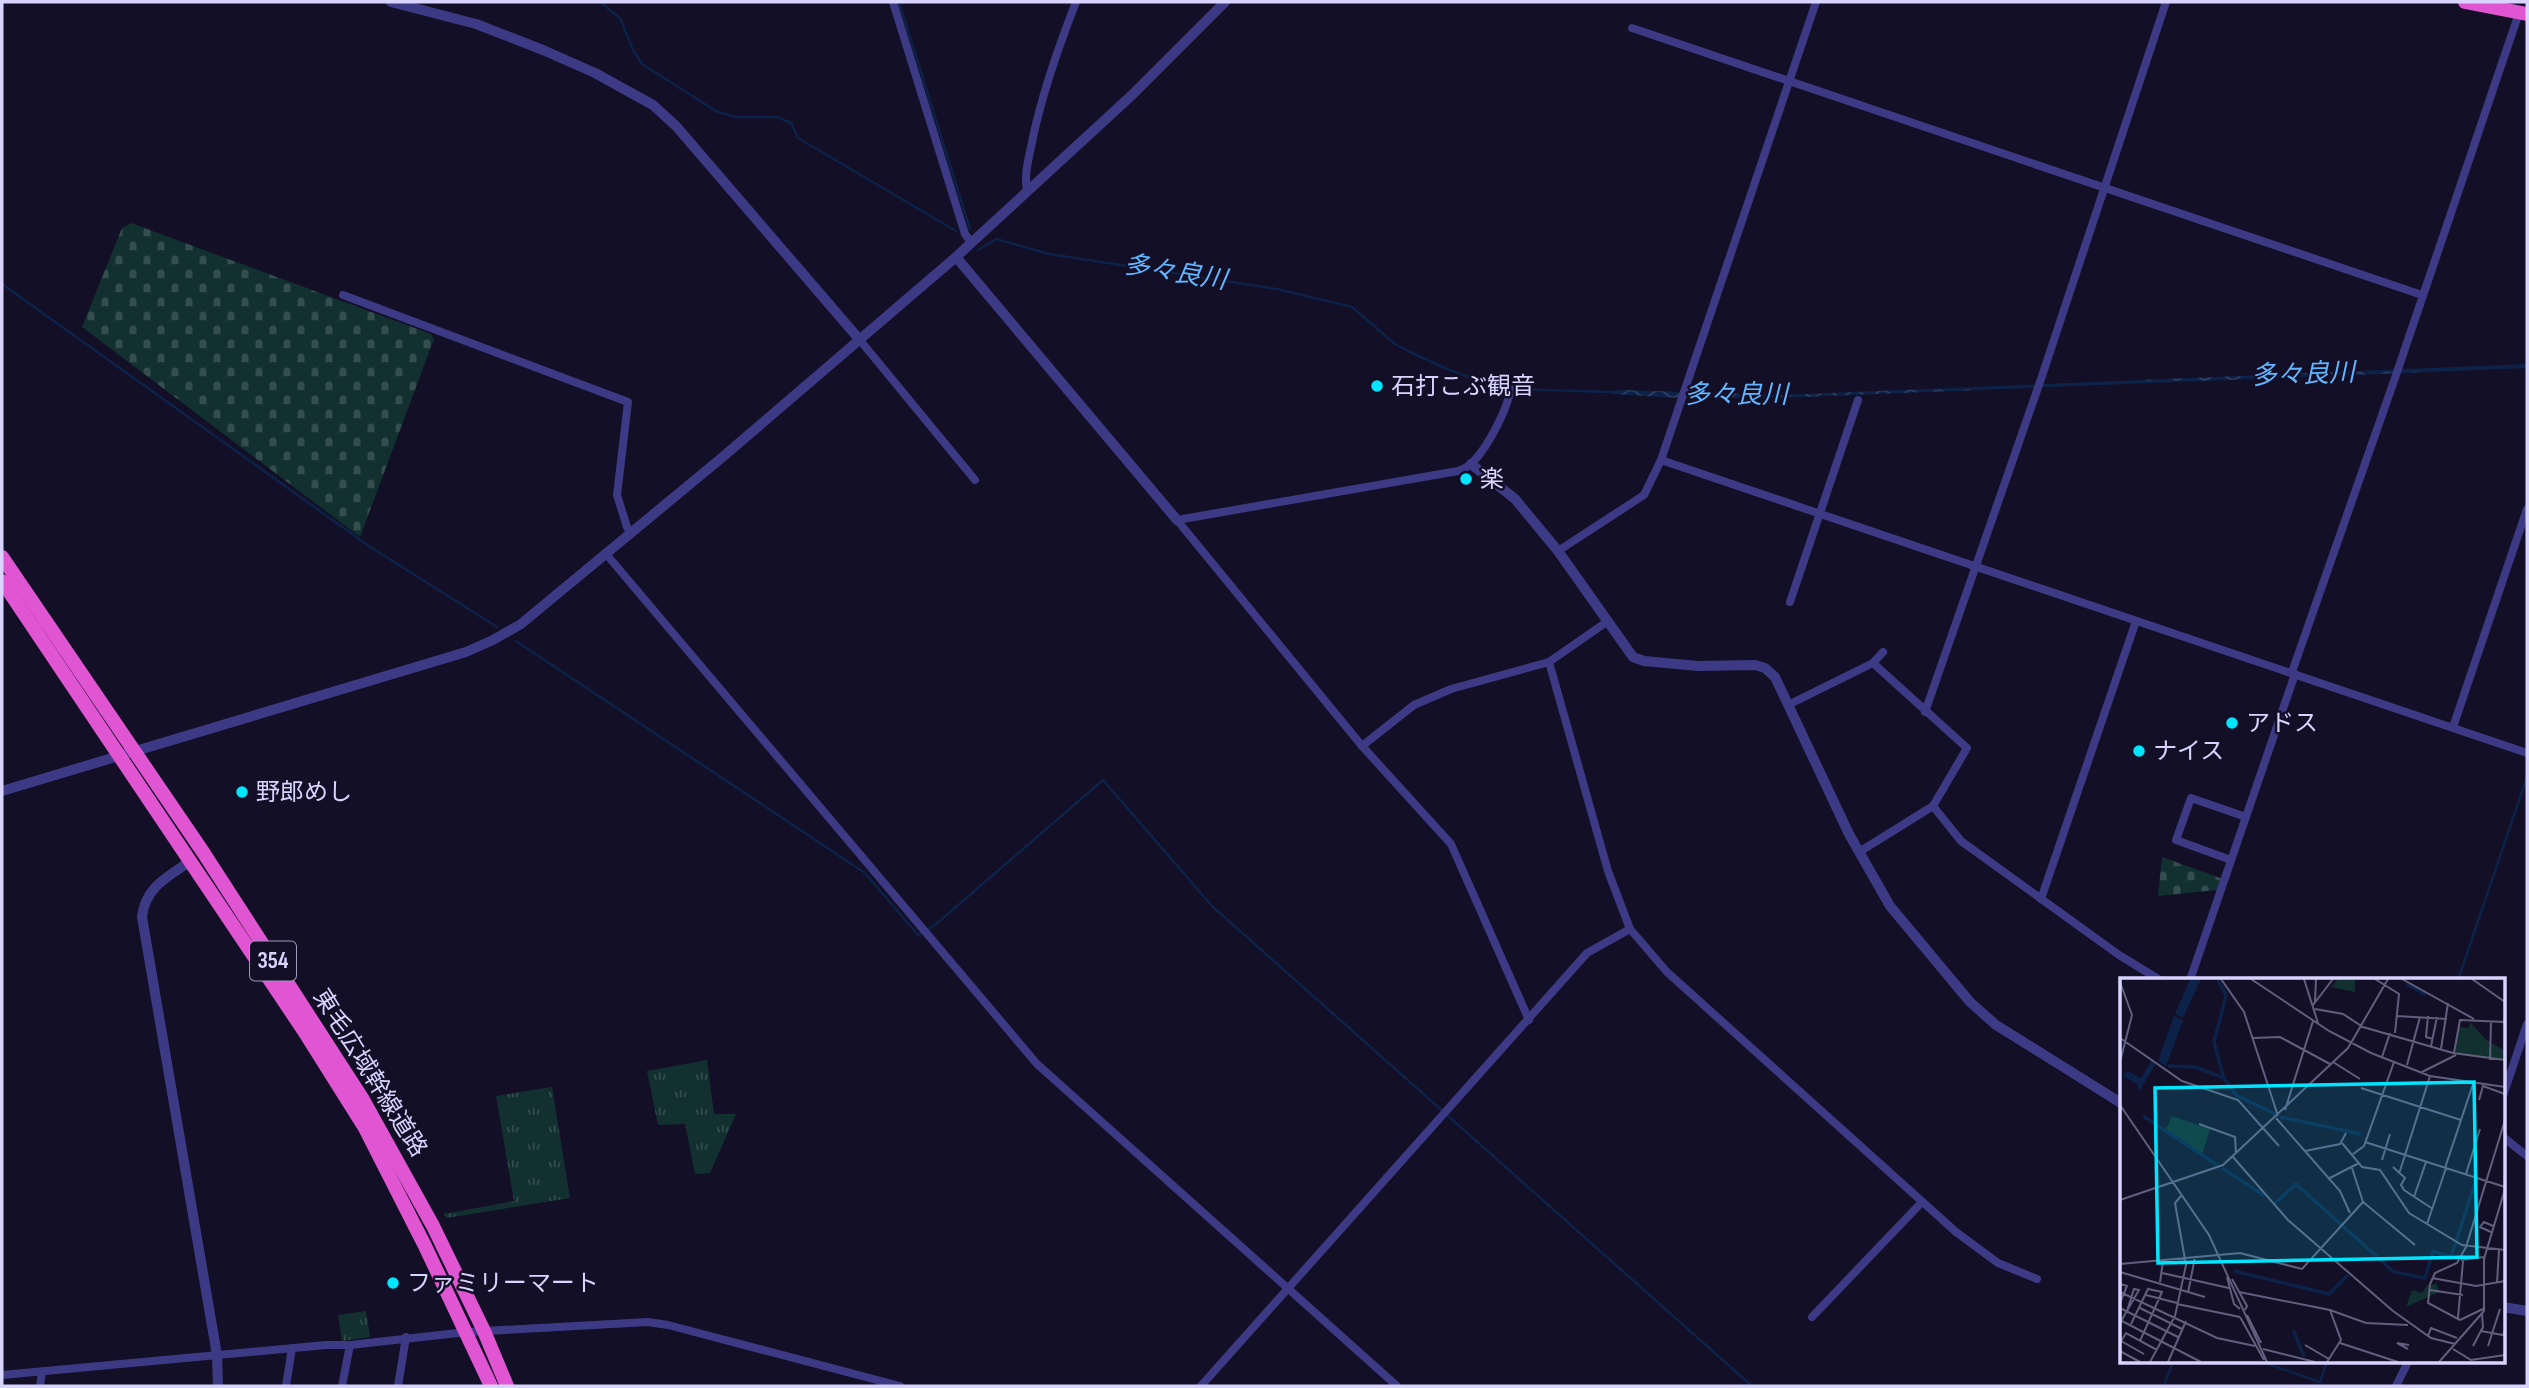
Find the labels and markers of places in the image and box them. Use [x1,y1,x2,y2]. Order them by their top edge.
place label: 石打こぶ観音 [1391,372,1535,401]
marker: 石打こぶ観音 [1369,378,1385,394]
place label: 楽 [1480,465,1504,494]
marker: 楽 [1458,471,1474,487]
place label: アドス [2246,709,2318,738]
marker: アドス [2224,715,2240,731]
place label: ナイス [2153,737,2224,766]
marker: ナイス [2131,743,2147,759]
place label: 野郎めし [256,778,352,807]
marker: 野郎めし [234,784,250,800]
place label: ファミリーマート [407,1269,599,1298]
marker: ファミリーマート [385,1275,401,1291]

